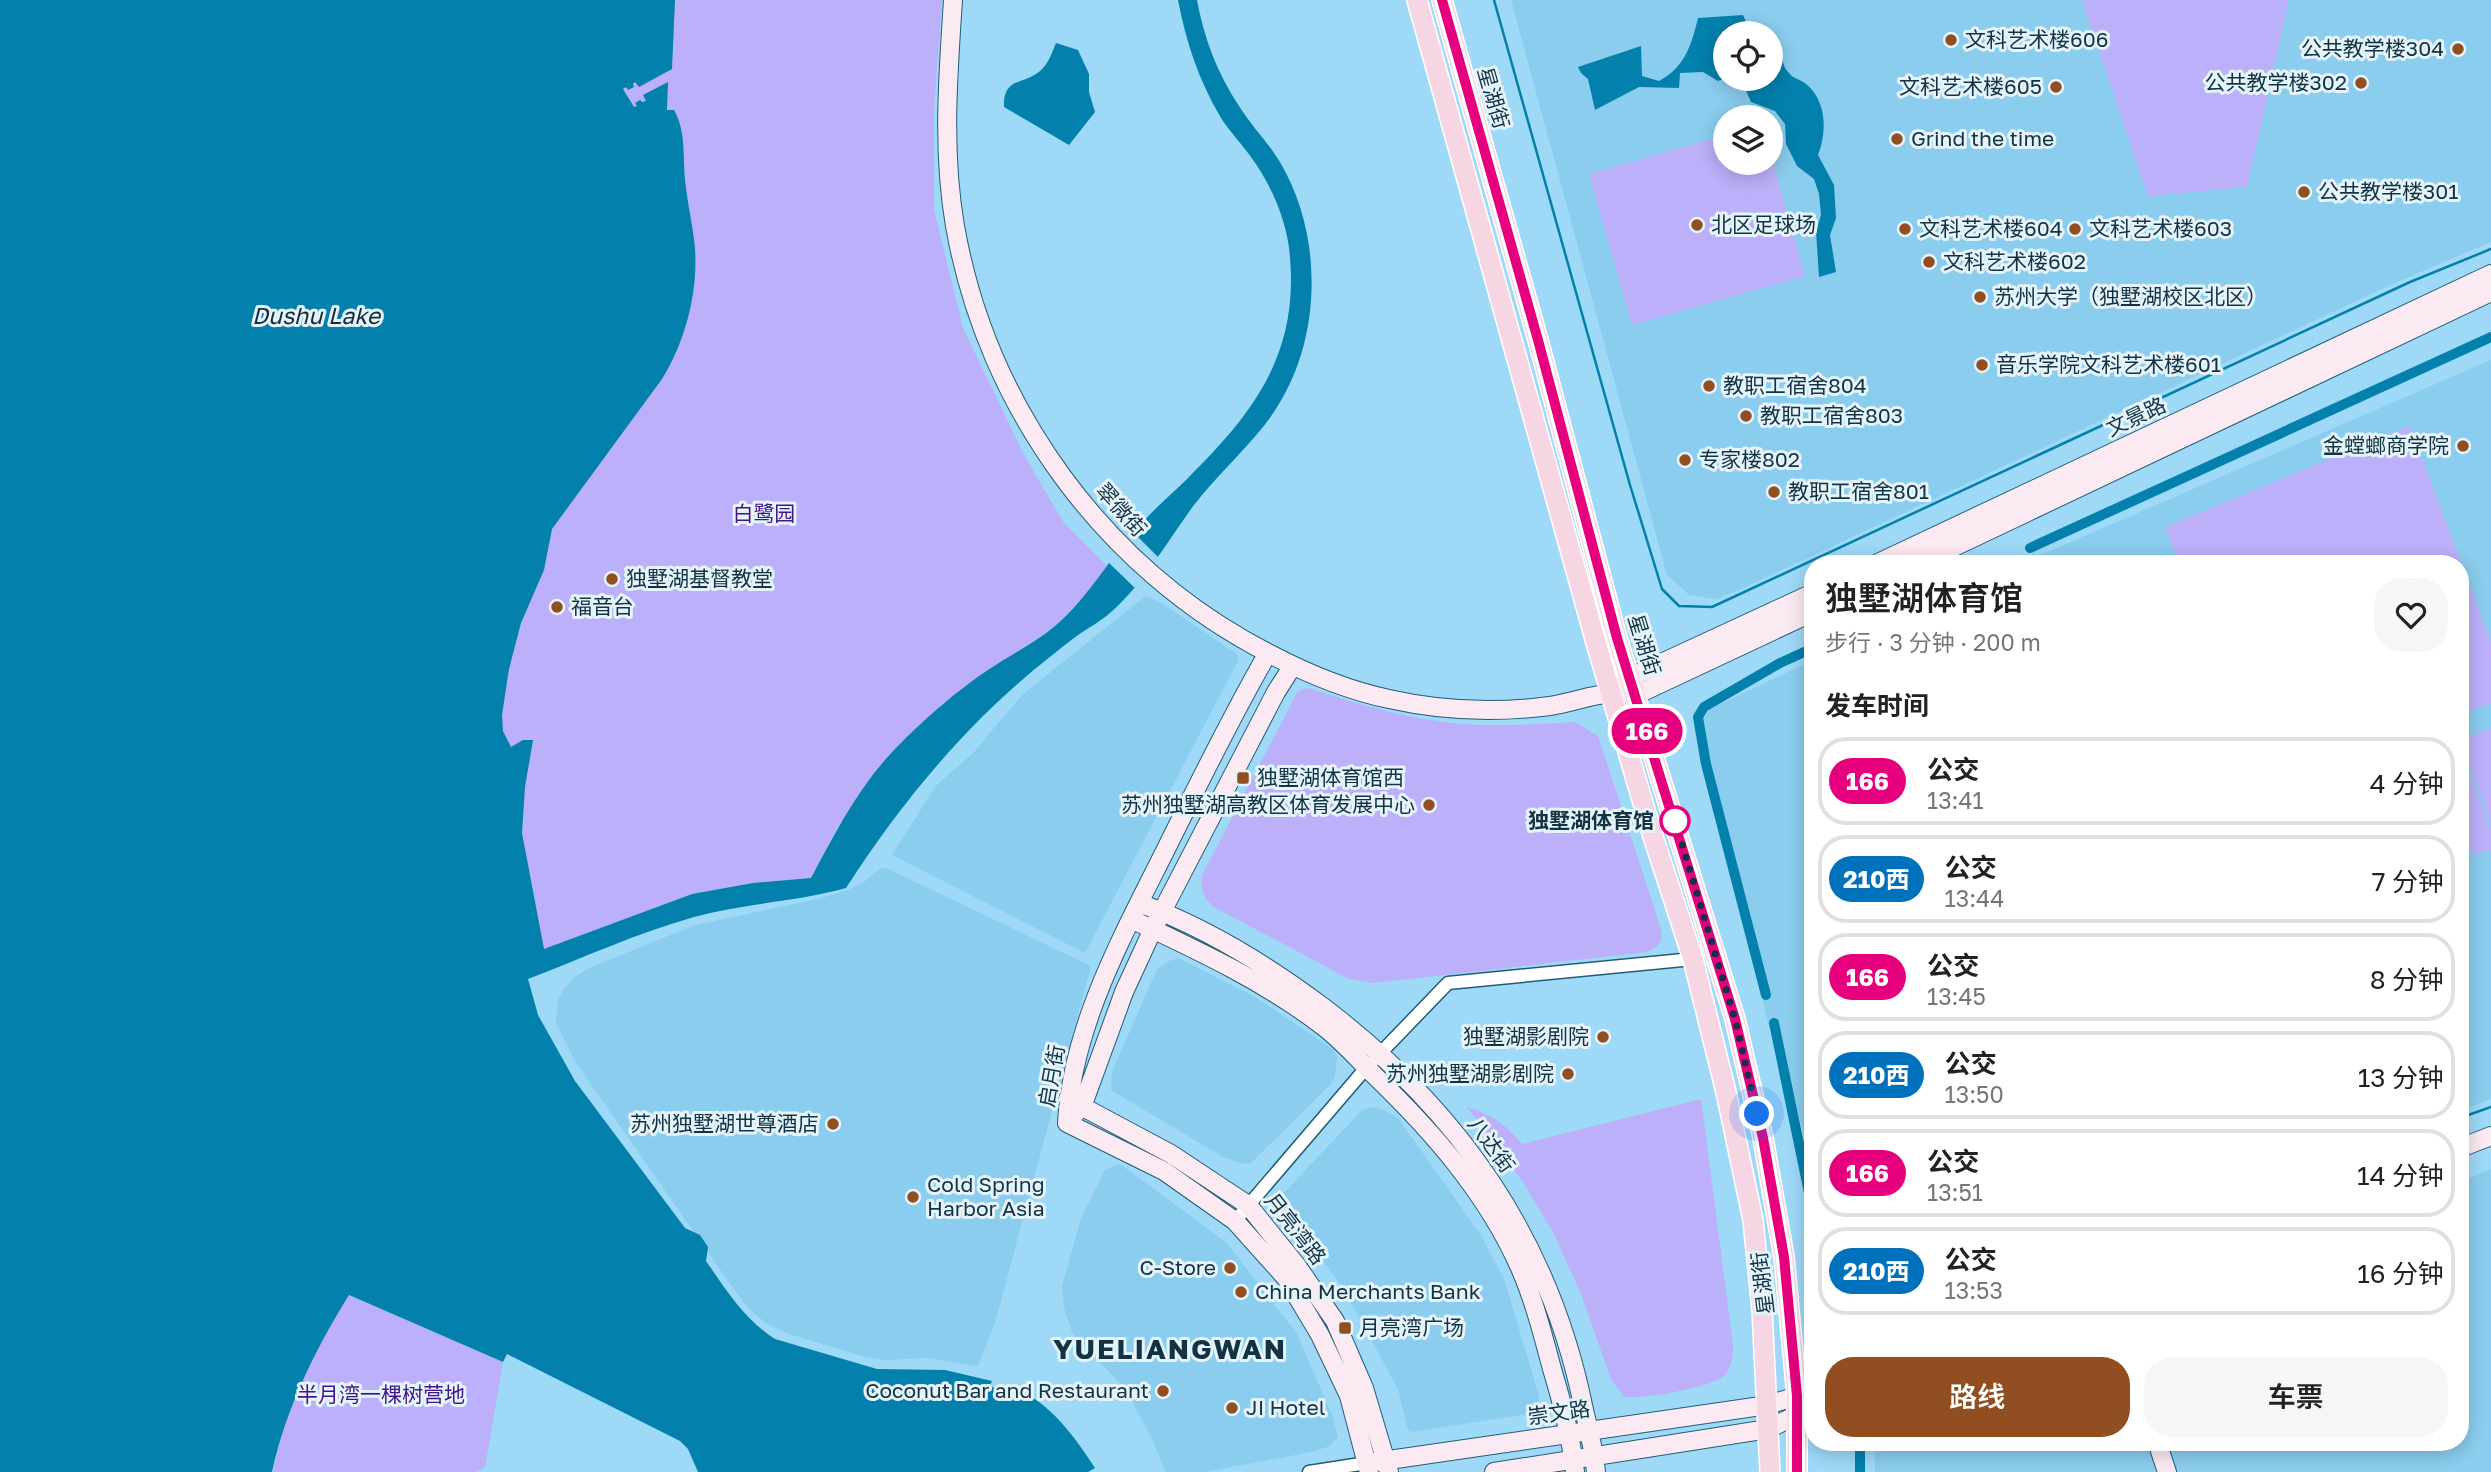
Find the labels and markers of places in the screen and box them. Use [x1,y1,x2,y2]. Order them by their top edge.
place label: 文科艺术楼606 [1965,26,2108,52]
marker: 文科艺术楼606 [1943,32,1959,48]
place label: 公共教学楼304 [2301,35,2444,61]
marker: 公共教学楼304 [2450,41,2466,57]
place label: 公共教学楼302 [2205,69,2347,95]
place label: 文科艺术楼605 [1899,73,2042,99]
marker: 公共教学楼302 [2353,75,2369,91]
marker: 文科艺术楼605 [2048,79,2064,95]
place label: Grind the time [1911,125,2054,151]
marker: Grind the time [1889,131,1905,147]
place label: 公共教学楼301 [2318,178,2459,204]
marker: 公共教学楼301 [2296,184,2312,200]
place label: 北区足球场 [1711,211,1816,237]
place label: 文科艺术楼604 [1919,215,2063,241]
place label: 文科艺术楼603 [2089,215,2232,241]
marker: 北区足球场 [1689,217,1705,233]
marker: 文科艺术楼604 [1897,221,1913,237]
marker: 文科艺术楼603 [2067,221,2083,237]
place label: 文科艺术楼602 [1943,248,2086,274]
marker: 文科艺术楼602 [1921,254,1937,270]
place label: 苏州大学（独墅湖校区北区） [1994,283,2267,309]
marker: 苏州大学（独墅湖校区北区） [1972,289,1988,305]
place label: 音乐学院文科艺术楼601 [1996,351,2221,377]
marker: 音乐学院文科艺术楼601 [1974,357,1990,373]
place label: 教职工宿舍804 [1723,372,1867,398]
marker: 教职工宿舍804 [1701,378,1717,394]
place label: 教职工宿舍803 [1760,402,1903,428]
marker: 教职工宿舍803 [1738,408,1754,424]
place label: 金螳螂商学院 [2323,432,2449,458]
marker: 金螳螂商学院 [2455,438,2471,454]
place label: 专家楼802 [1699,446,1800,472]
marker: 专家楼802 [1677,452,1693,468]
place label: 教职工宿舍801 [1788,478,1929,504]
marker: 教职工宿舍801 [1766,484,1782,500]
place label: 独墅湖基督教堂 [626,565,773,591]
marker: 独墅湖基督教堂 [604,571,620,587]
place label: 福音台 [571,593,634,619]
marker: 福音台 [549,599,565,615]
place label: 独墅湖体育馆西 [1257,764,1404,790]
marker: 独墅湖体育馆西 [1235,770,1251,786]
place label: 苏州独墅湖高教区体育发展中心 [1121,791,1415,817]
marker: 苏州独墅湖高教区体育发展中心 [1421,797,1437,813]
marker: 独墅湖体育馆 [1660,806,1690,836]
place label: 独墅湖体育馆 [1528,807,1654,833]
place label: 独墅湖影剧院 [1463,1023,1589,1049]
marker: 独墅湖影剧院 [1595,1029,1611,1045]
place label: 苏州独墅湖影剧院 [1386,1060,1554,1086]
marker: 苏州独墅湖影剧院 [1560,1066,1576,1082]
place label: 苏州独墅湖世尊酒店 [630,1110,819,1136]
marker: 苏州独墅湖世尊酒店 [825,1116,841,1132]
place label: Cold Spring Harbor Asia [927,1171,1045,1221]
marker: Cold Spring Harbor Asia [905,1189,921,1205]
place label: C-Store [1140,1254,1216,1280]
marker: C-Store [1222,1260,1238,1276]
place label: China Merchants Bank [1255,1278,1481,1304]
marker: China Merchants Bank [1233,1284,1249,1300]
place label: 月亮湾广场 [1359,1314,1464,1340]
marker: 月亮湾广场 [1337,1320,1353,1336]
place label: Coconut Bar and Restaurant [865,1377,1149,1403]
marker: Coconut Bar and Restaurant [1155,1383,1171,1399]
place label: JI Hotel [1246,1394,1325,1420]
marker: JI Hotel [1224,1400,1240,1416]

